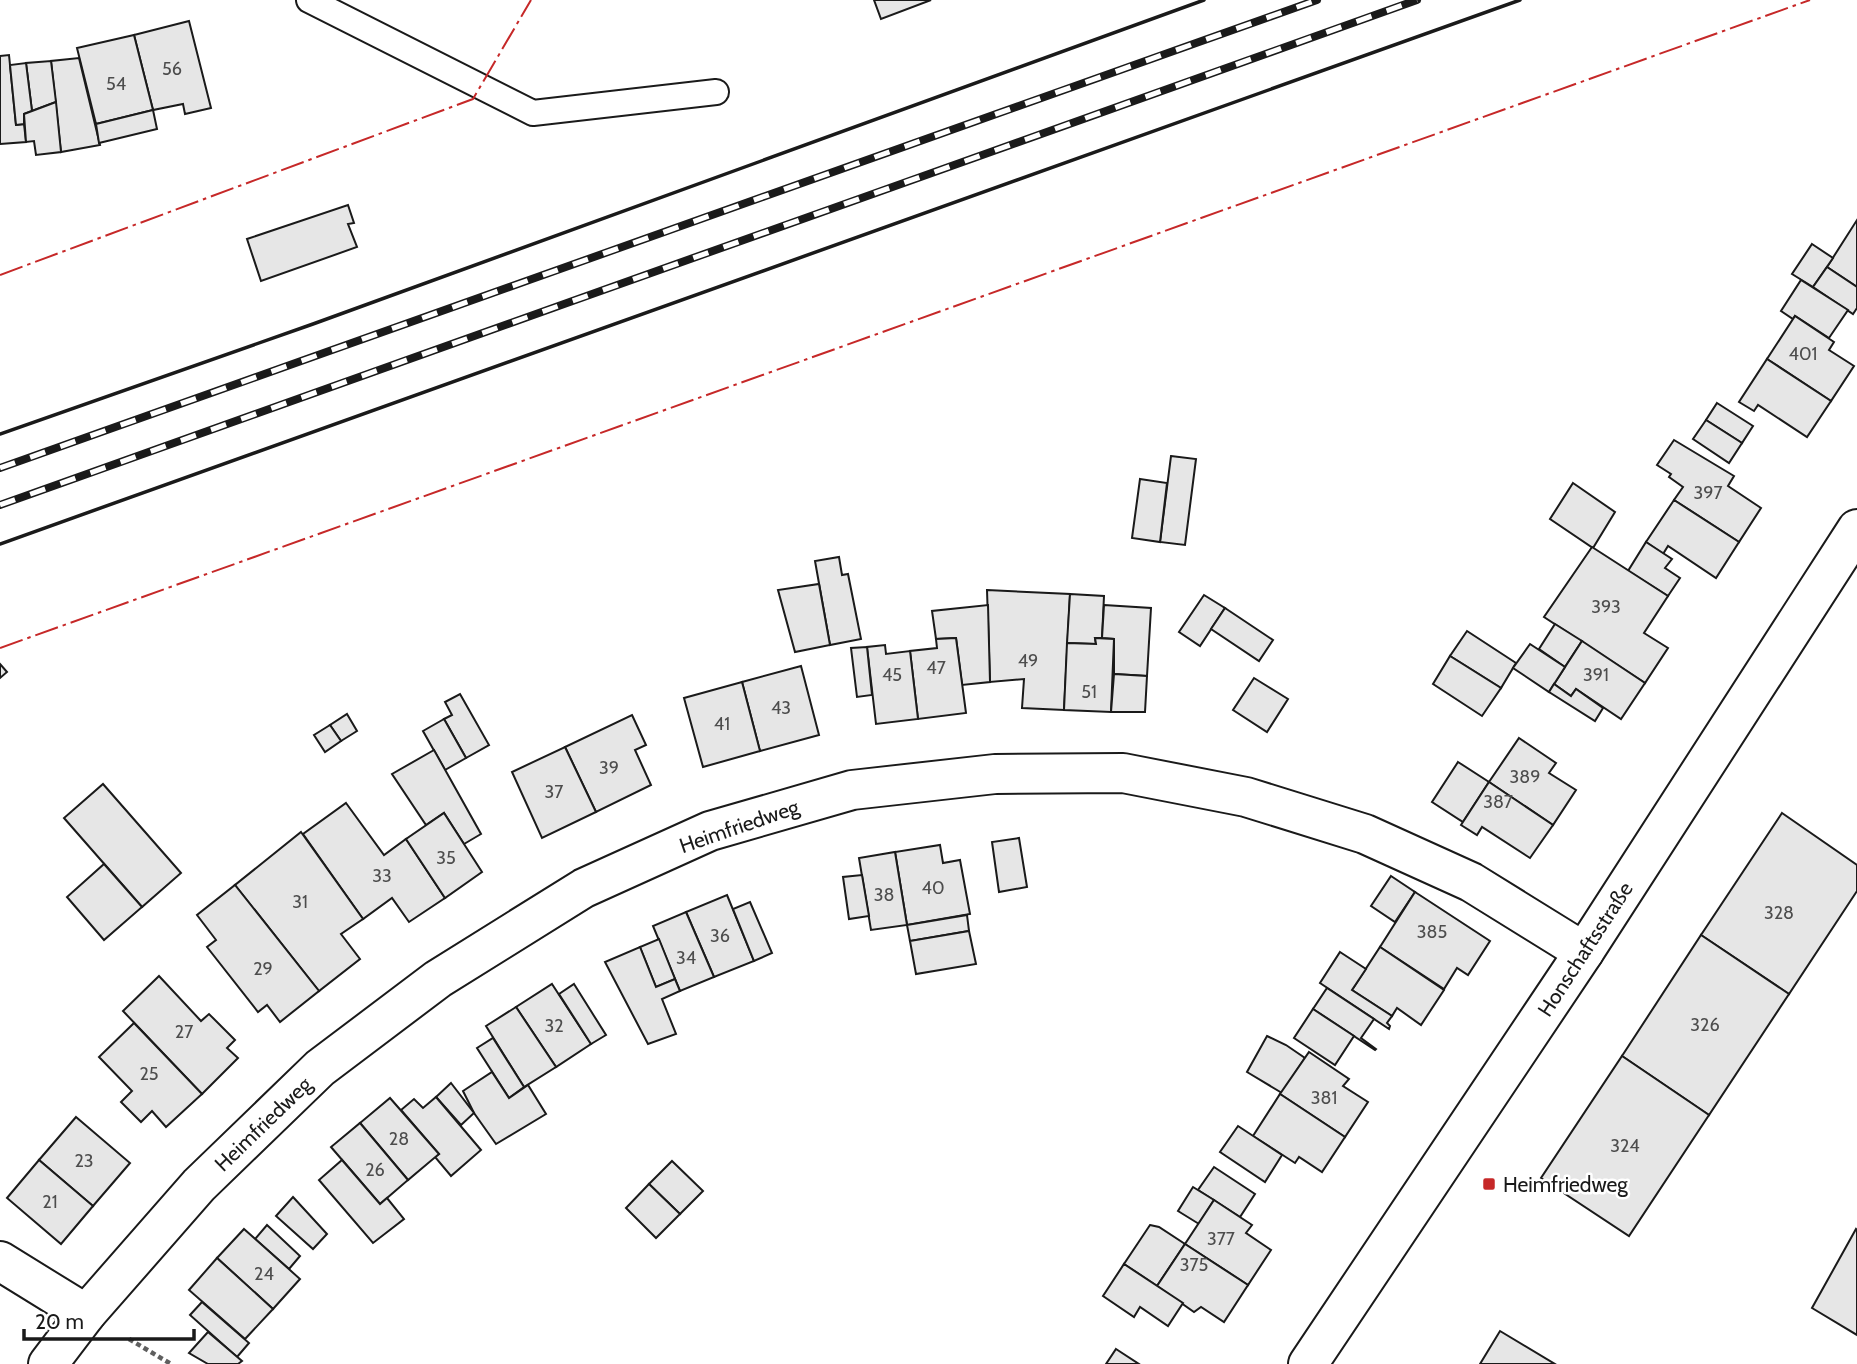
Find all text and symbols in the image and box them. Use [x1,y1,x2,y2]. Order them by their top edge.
house number: 56 [162,58,182,80]
house number: 54 [106,73,126,95]
house number: 401 [1789,343,1817,365]
house number: 397 [1693,482,1723,504]
house number: 393 [1591,596,1621,618]
house number: 49 [1018,650,1038,672]
house number: 47 [926,657,946,679]
house number: 45 [882,664,902,686]
house number: 391 [1583,664,1609,686]
house number: 51 [1081,681,1097,703]
house number: 43 [771,697,791,719]
house number: 41 [714,713,730,735]
house number: 39 [599,757,619,779]
house number: 389 [1510,766,1540,788]
house number: 37 [545,781,563,803]
house number: 387 [1483,791,1513,813]
street label: Heimfriedweg [676,794,803,858]
house number: 35 [436,847,456,869]
house number: 33 [372,865,392,887]
house number: 40 [922,877,944,899]
street label: Honschaftsstraße [1532,877,1638,1021]
house number: 38 [874,884,894,906]
house number: 31 [292,891,308,913]
house number: 328 [1764,902,1794,924]
house number: 385 [1417,921,1447,943]
house number: 36 [710,925,730,947]
house number: 34 [676,947,696,969]
house number: 29 [253,958,273,980]
house number: 326 [1690,1014,1720,1036]
house number: 32 [544,1015,564,1037]
house number: 27 [175,1021,193,1043]
house number: 25 [139,1063,159,1085]
street label: Heimfriedweg [209,1071,317,1176]
house number: 381 [1311,1087,1337,1109]
house number: 28 [389,1128,409,1150]
house number: 324 [1610,1135,1640,1157]
house number: 23 [74,1150,94,1172]
house number: 26 [365,1159,385,1181]
place label: Heimfriedweg [1503,1172,1628,1197]
marker: Heimfriedweg [1481,1176,1497,1192]
house number: 21 [42,1191,58,1213]
house number: 377 [1207,1228,1235,1250]
house number: 375 [1180,1254,1208,1276]
house number: 24 [254,1263,274,1285]
scale bar [24,1298,194,1342]
text: 20 m [35,1309,84,1334]

